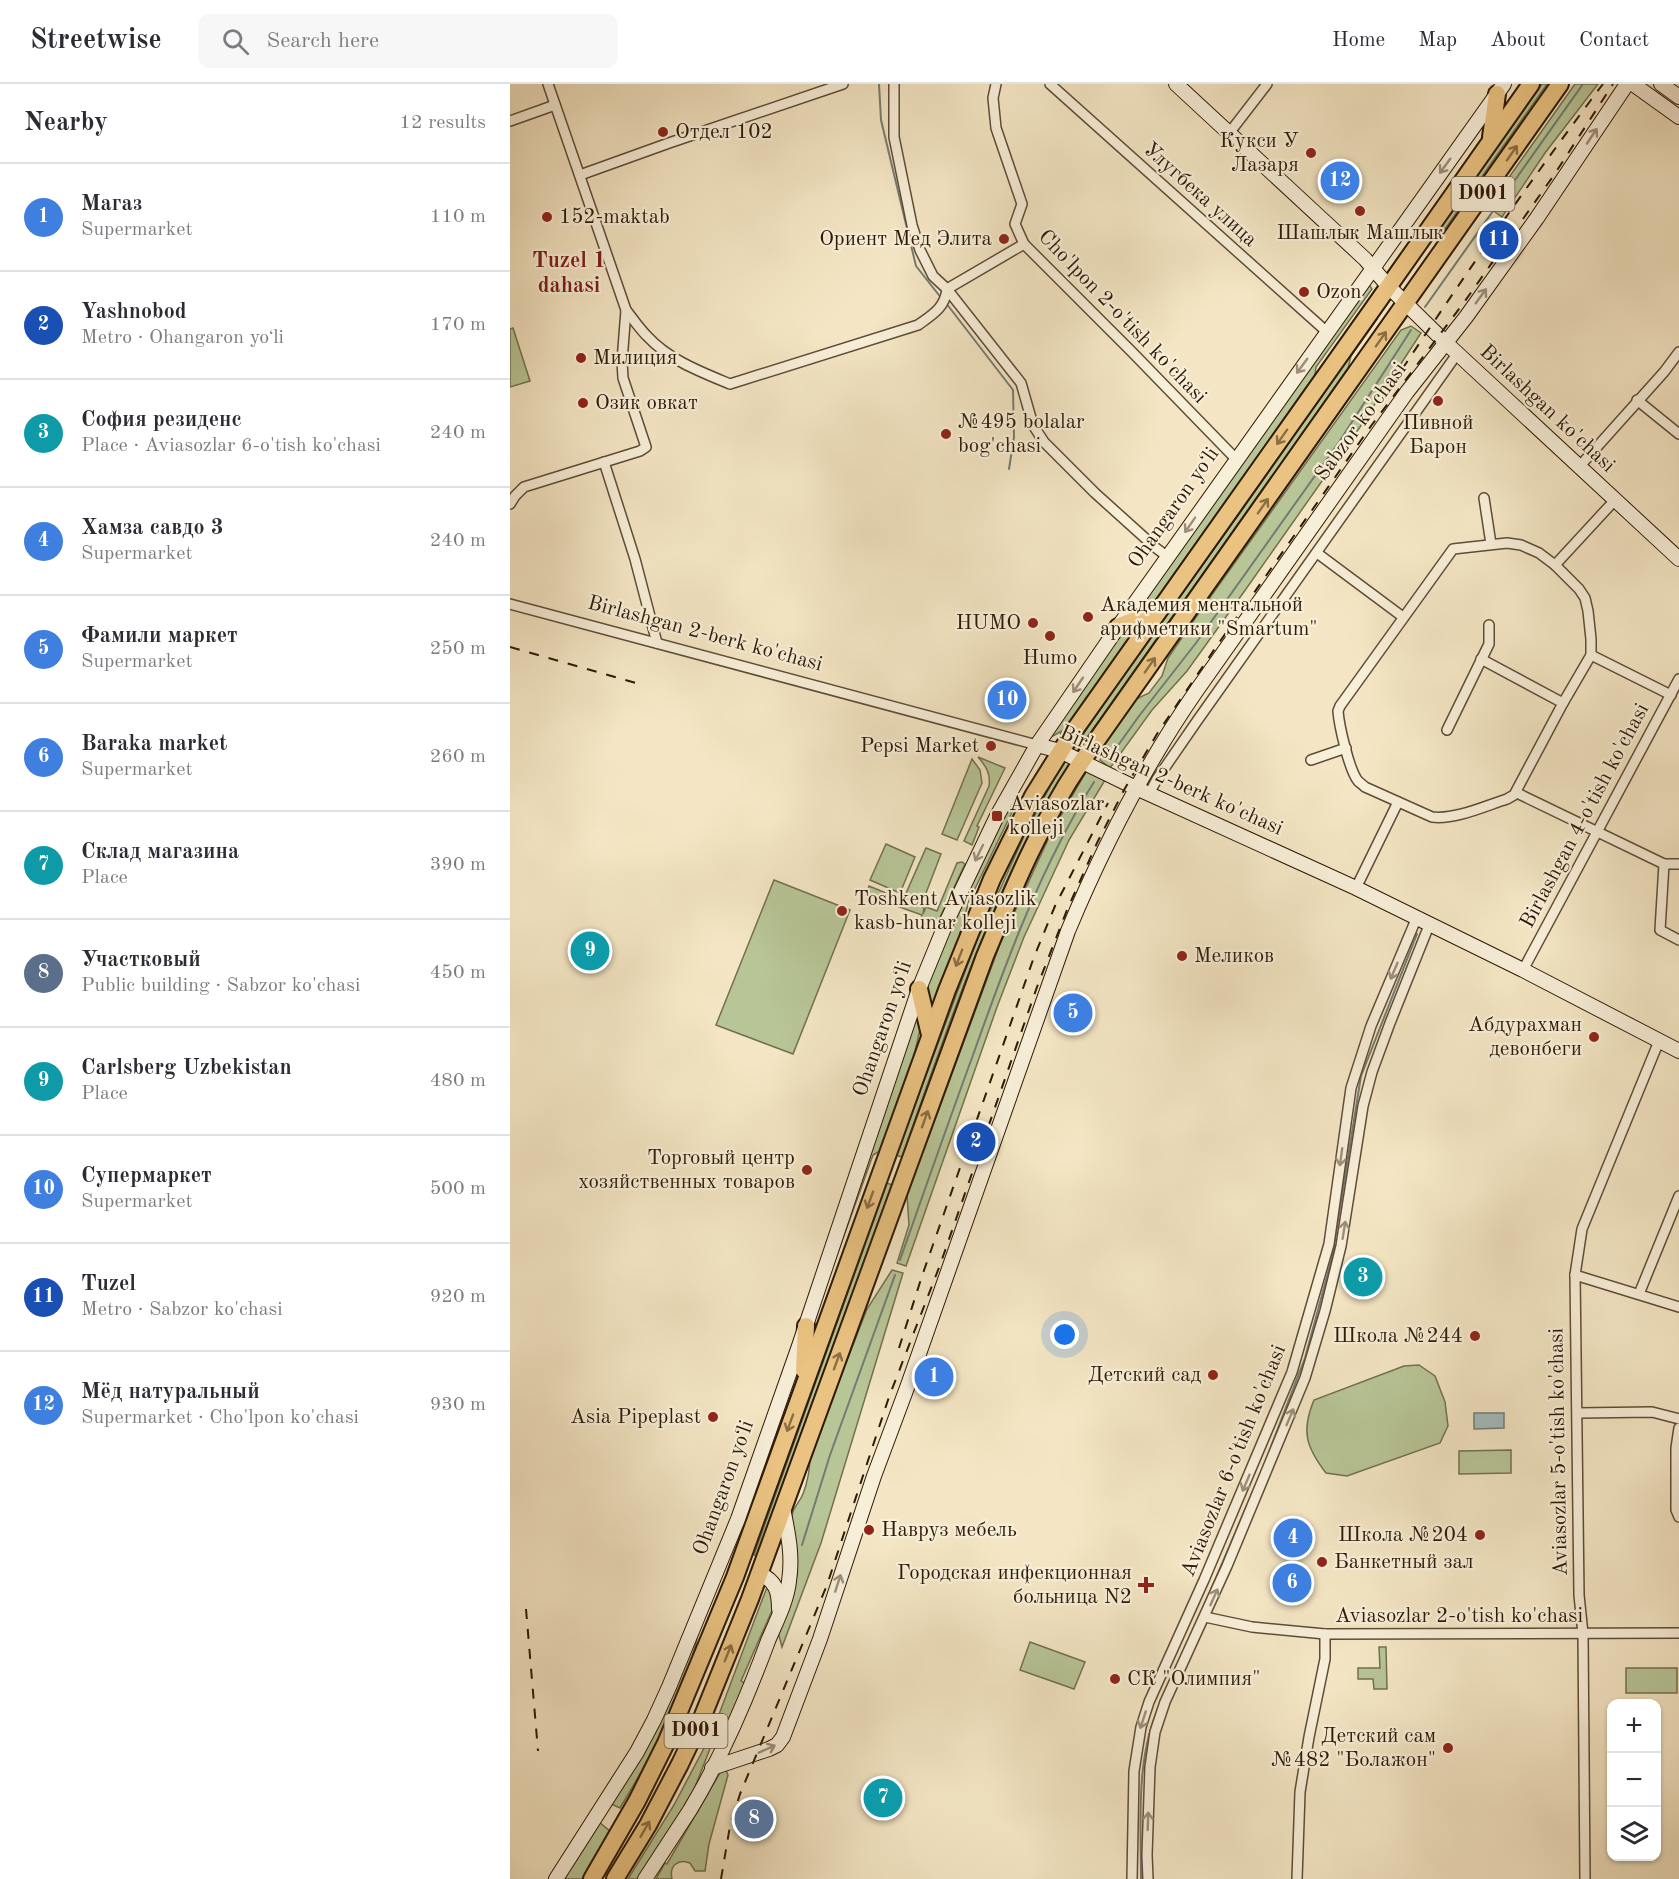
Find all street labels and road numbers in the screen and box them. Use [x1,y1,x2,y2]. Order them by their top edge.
street label: Улугбека улица [1139,139,1261,251]
road number: D001 [1452,177,1514,211]
street label: Cho'lpon 2-o'tish ko'chasi [1034,226,1210,408]
street label: Birlashgan ko'chasi [1475,341,1619,477]
street label: Sabzor ko'chasi [1311,359,1411,485]
street label: Ohangaron yoʻli [1125,444,1223,572]
street label: Birlashgan 2-berk ko'chasi [585,593,825,675]
street label: Birlashgan 4-o'tish ko'chasi [1517,700,1653,932]
street label: Birlashgan 2-berk ko'chasi [1056,722,1286,840]
street label: Ohangaron yoʻli [850,959,916,1099]
street label: Aviasozlar 5-o'tish ko'chasi [1546,1328,1572,1576]
street label: Aviasozlar 6-o'tish ko'chasi [1178,1342,1290,1580]
street label: Ohangaron yoʻli [690,1418,758,1558]
street label: Aviasozlar 2-o'tish ko'chasi [1335,1606,1583,1627]
road number: D001 [664,1714,728,1748]

